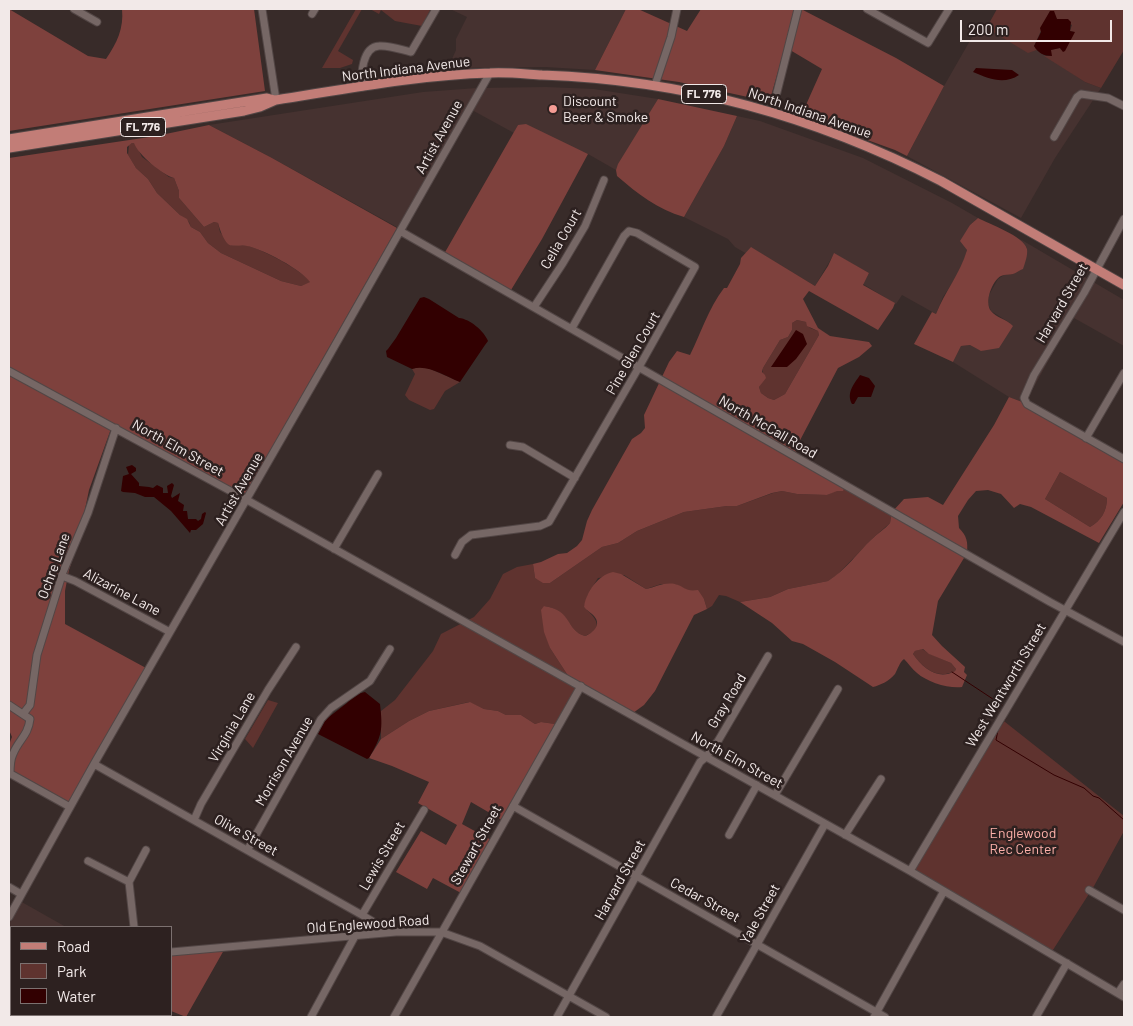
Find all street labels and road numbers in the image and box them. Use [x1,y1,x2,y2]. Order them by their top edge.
street label: North Indiana Avenue [341,53,471,85]
street label: North Indiana Avenue [746,84,874,142]
road number: FL 776 [682,85,726,104]
street label: Artist Avenue [412,97,466,177]
road number: FL 776 [120,118,166,136]
street label: Celia Court [537,206,585,272]
street label: Harvard Street [1032,260,1092,346]
street label: Pine Glen Court [602,308,664,398]
street label: North McCall Road [716,392,820,462]
street label: North Elm Street [129,416,227,480]
street label: Artist Avenue [211,449,267,529]
street label: Ochre Lane [34,531,74,601]
street label: Alizarine Lane [81,565,163,619]
street label: West Wentworth Street [962,620,1050,750]
street label: Gray Road [704,671,750,731]
street label: Virginia Lane [205,689,259,765]
street label: Morrison Avenue [252,713,316,809]
street label: North Elm Street [688,728,786,792]
street label: Stewart Street [447,802,505,888]
street label: Olive Street [211,811,281,859]
street label: Lewis Street [356,819,408,893]
street label: Harvard Street [591,837,649,923]
street label: Cedar Street [667,874,743,926]
street label: Yale Street [737,881,783,947]
street label: Old Englewood Road [306,911,430,937]

